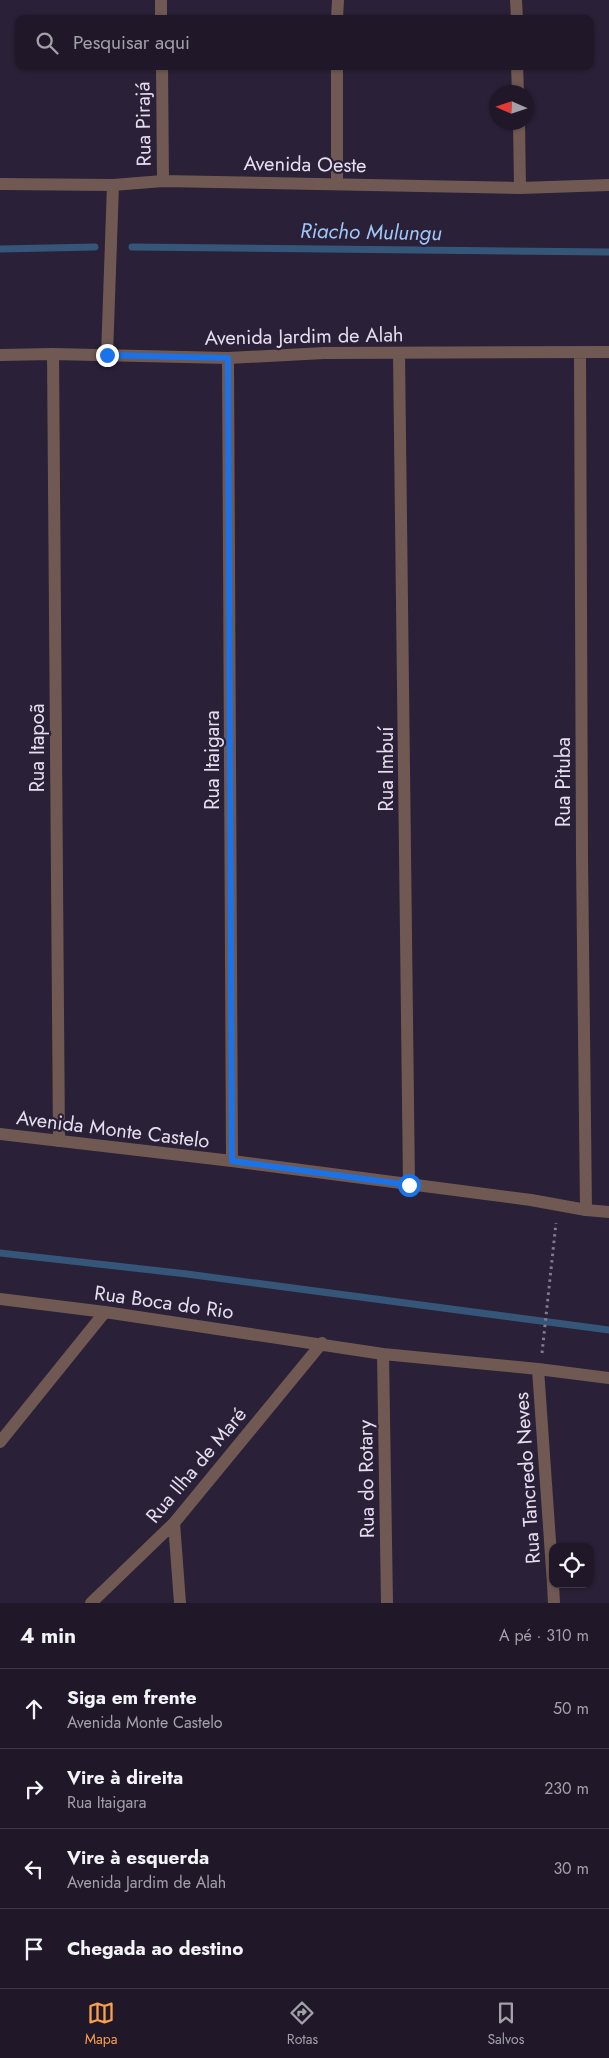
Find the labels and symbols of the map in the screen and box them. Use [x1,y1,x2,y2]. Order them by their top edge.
street label: Rua Pirajá [128,81,159,167]
north arrow [489,85,534,130]
street label: Avenida Oeste [243,149,367,180]
water label: Riacho Mulungu [300,216,442,248]
street label: Avenida Jardim de Alah [204,320,404,353]
route end [96,344,119,367]
street label: Rua Itapoã [23,704,52,792]
street label: Rua Itaigara [198,710,227,810]
street label: Rua Imbuí [372,726,401,811]
street label: Rua Pituba [549,737,578,827]
street label: Avenida Monte Castelo [15,1103,211,1156]
route start [398,1174,421,1197]
street label: Rua Boca do Rio [92,1278,235,1327]
street label: Rua Tancredo Neves [507,1391,548,1565]
street label: Rua Ilha de Maré [139,1401,254,1530]
street label: Rua do Rotary [351,1419,382,1538]

